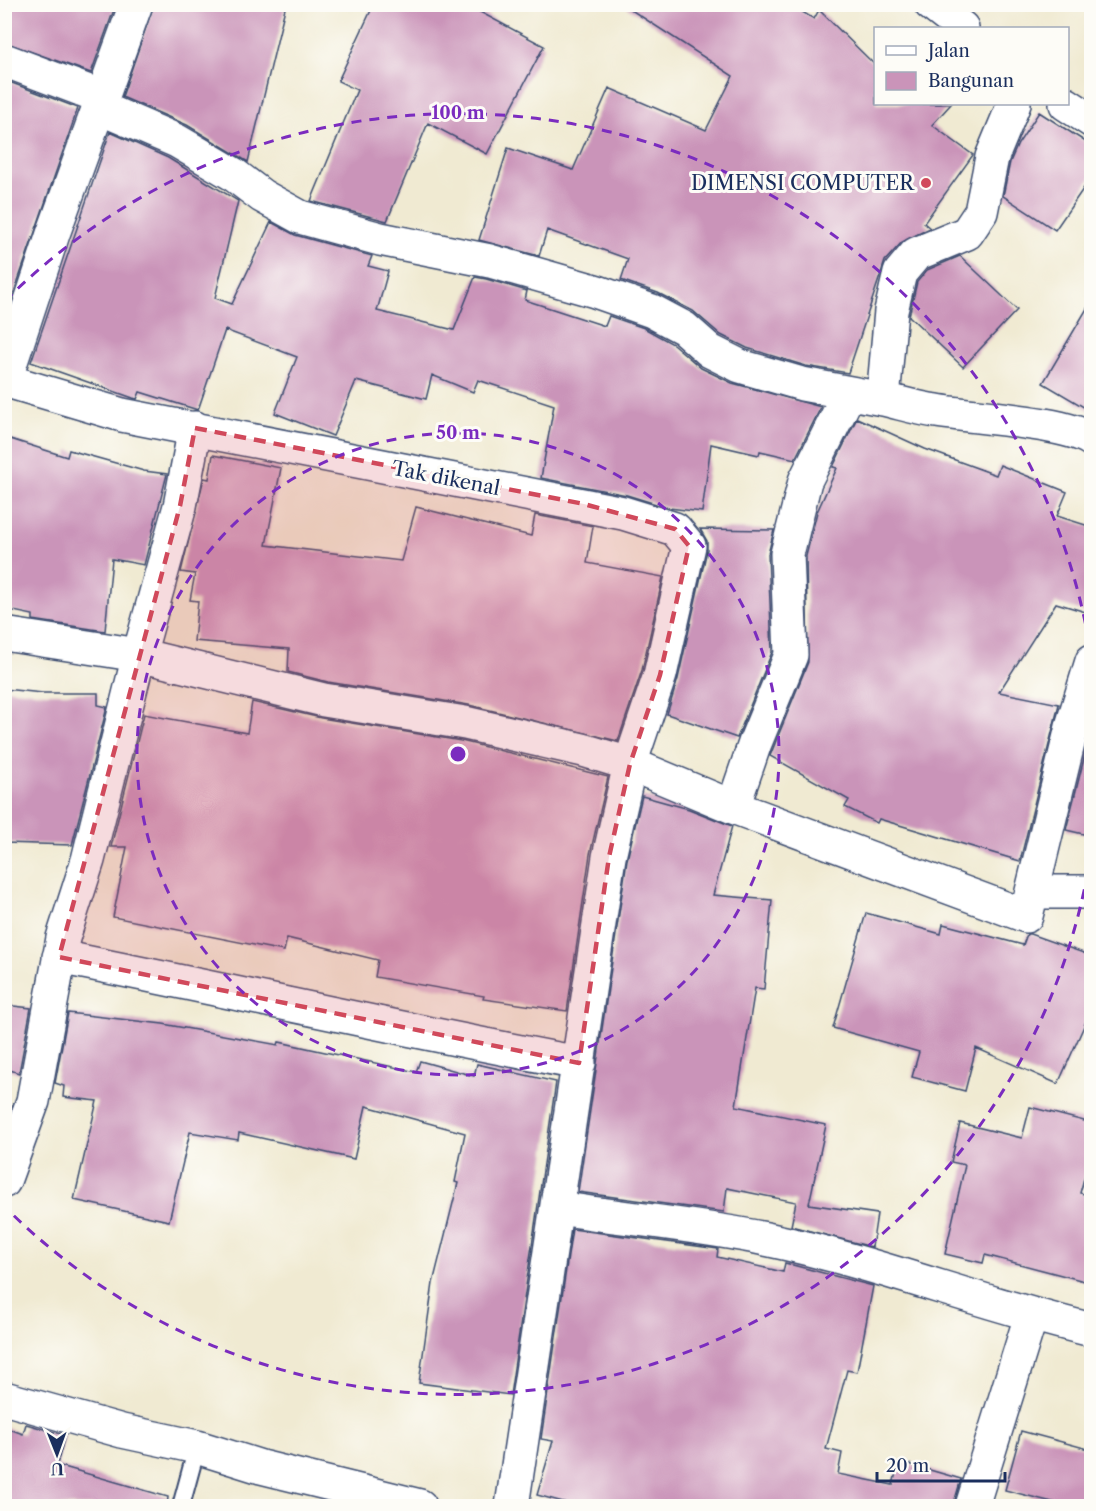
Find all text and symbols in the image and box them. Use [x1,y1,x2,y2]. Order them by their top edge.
legend [874,27,1069,105]
text: Jalan [925,40,970,62]
text: Bangunan [928,70,1014,92]
text: 100 m [431,102,485,124]
place label: DIMENSI COMPUTER [691,171,915,195]
marker: DIMENSI COMPUTER [919,176,933,190]
text: 50 m [436,422,480,444]
street label: Tak dikenal [390,456,502,500]
centre of rings [448,744,468,764]
north arrow [27,1424,87,1484]
scale bar [877,1445,1004,1483]
text: 20 m [886,1455,930,1477]
text: U [51,1459,64,1479]

